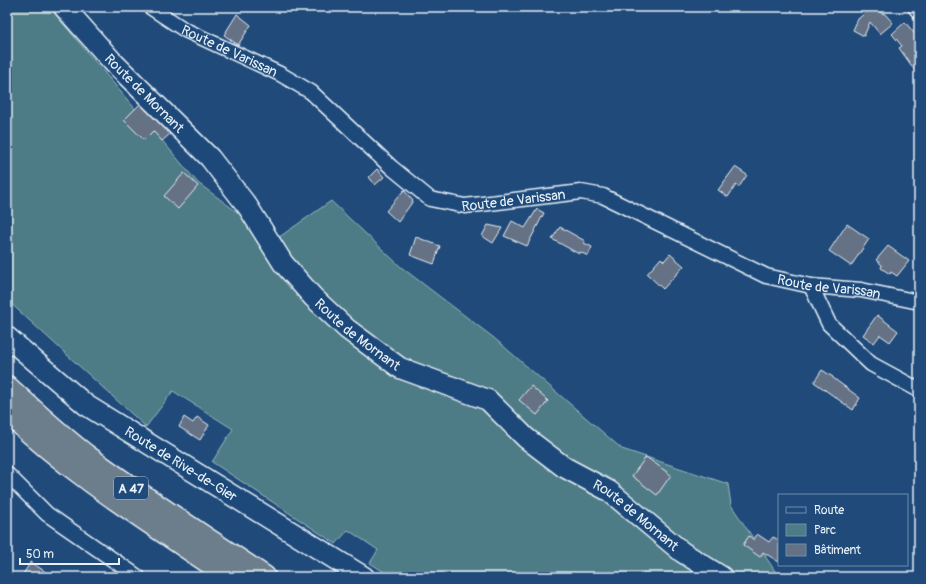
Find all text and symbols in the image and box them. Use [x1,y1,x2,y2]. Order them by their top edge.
street label: Route de Varissan [179,21,280,81]
street label: Route de Mornant [101,51,188,137]
street label: Route de Varissan [461,186,566,215]
street label: Route de Varissan [776,271,882,303]
street label: Route de Mornant [311,295,404,375]
street label: Route de Rive-de-Gier [121,423,240,505]
street label: Route de Mornant [590,476,682,555]
road number: A 47 [114,477,148,499]
legend [778,494,908,566]
text: Route [814,503,844,518]
text: Parc [814,523,836,538]
scale bar [20,540,119,566]
text: Bâtiment [814,543,861,558]
text: 50 m [26,547,54,562]

